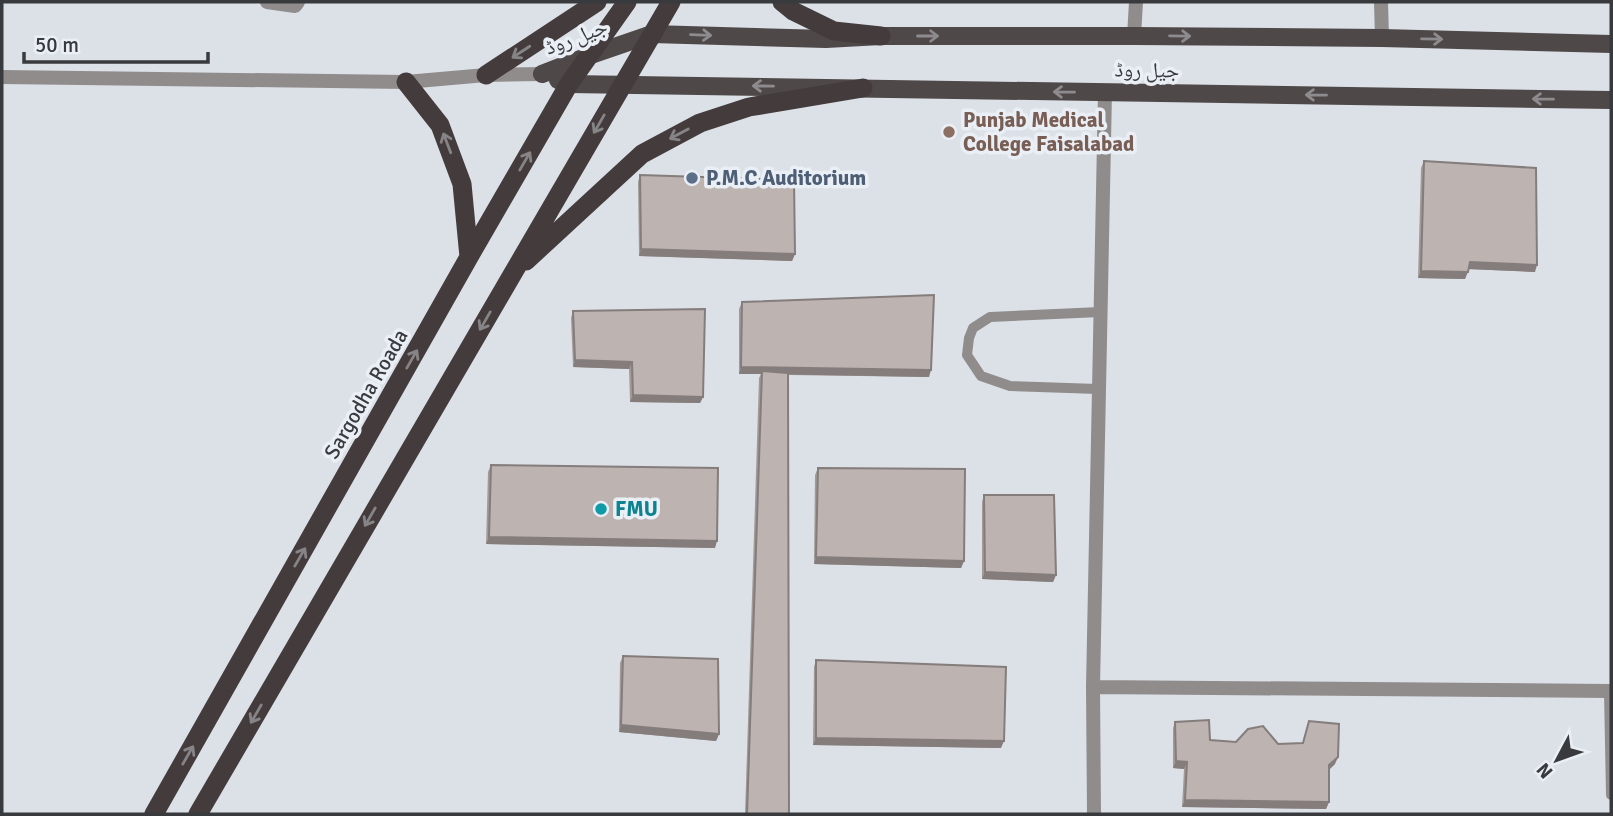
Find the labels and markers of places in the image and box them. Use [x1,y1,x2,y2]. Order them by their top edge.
place label: Punjab Medical College Faisalabad [963,107,1134,157]
marker: Punjab Medical College Faisalabad [941,124,957,140]
place label: P.M.C Auditorium [706,165,866,191]
marker: P.M.C Auditorium [684,170,700,186]
place label: FMU [615,496,658,522]
marker: FMU [593,501,609,517]

